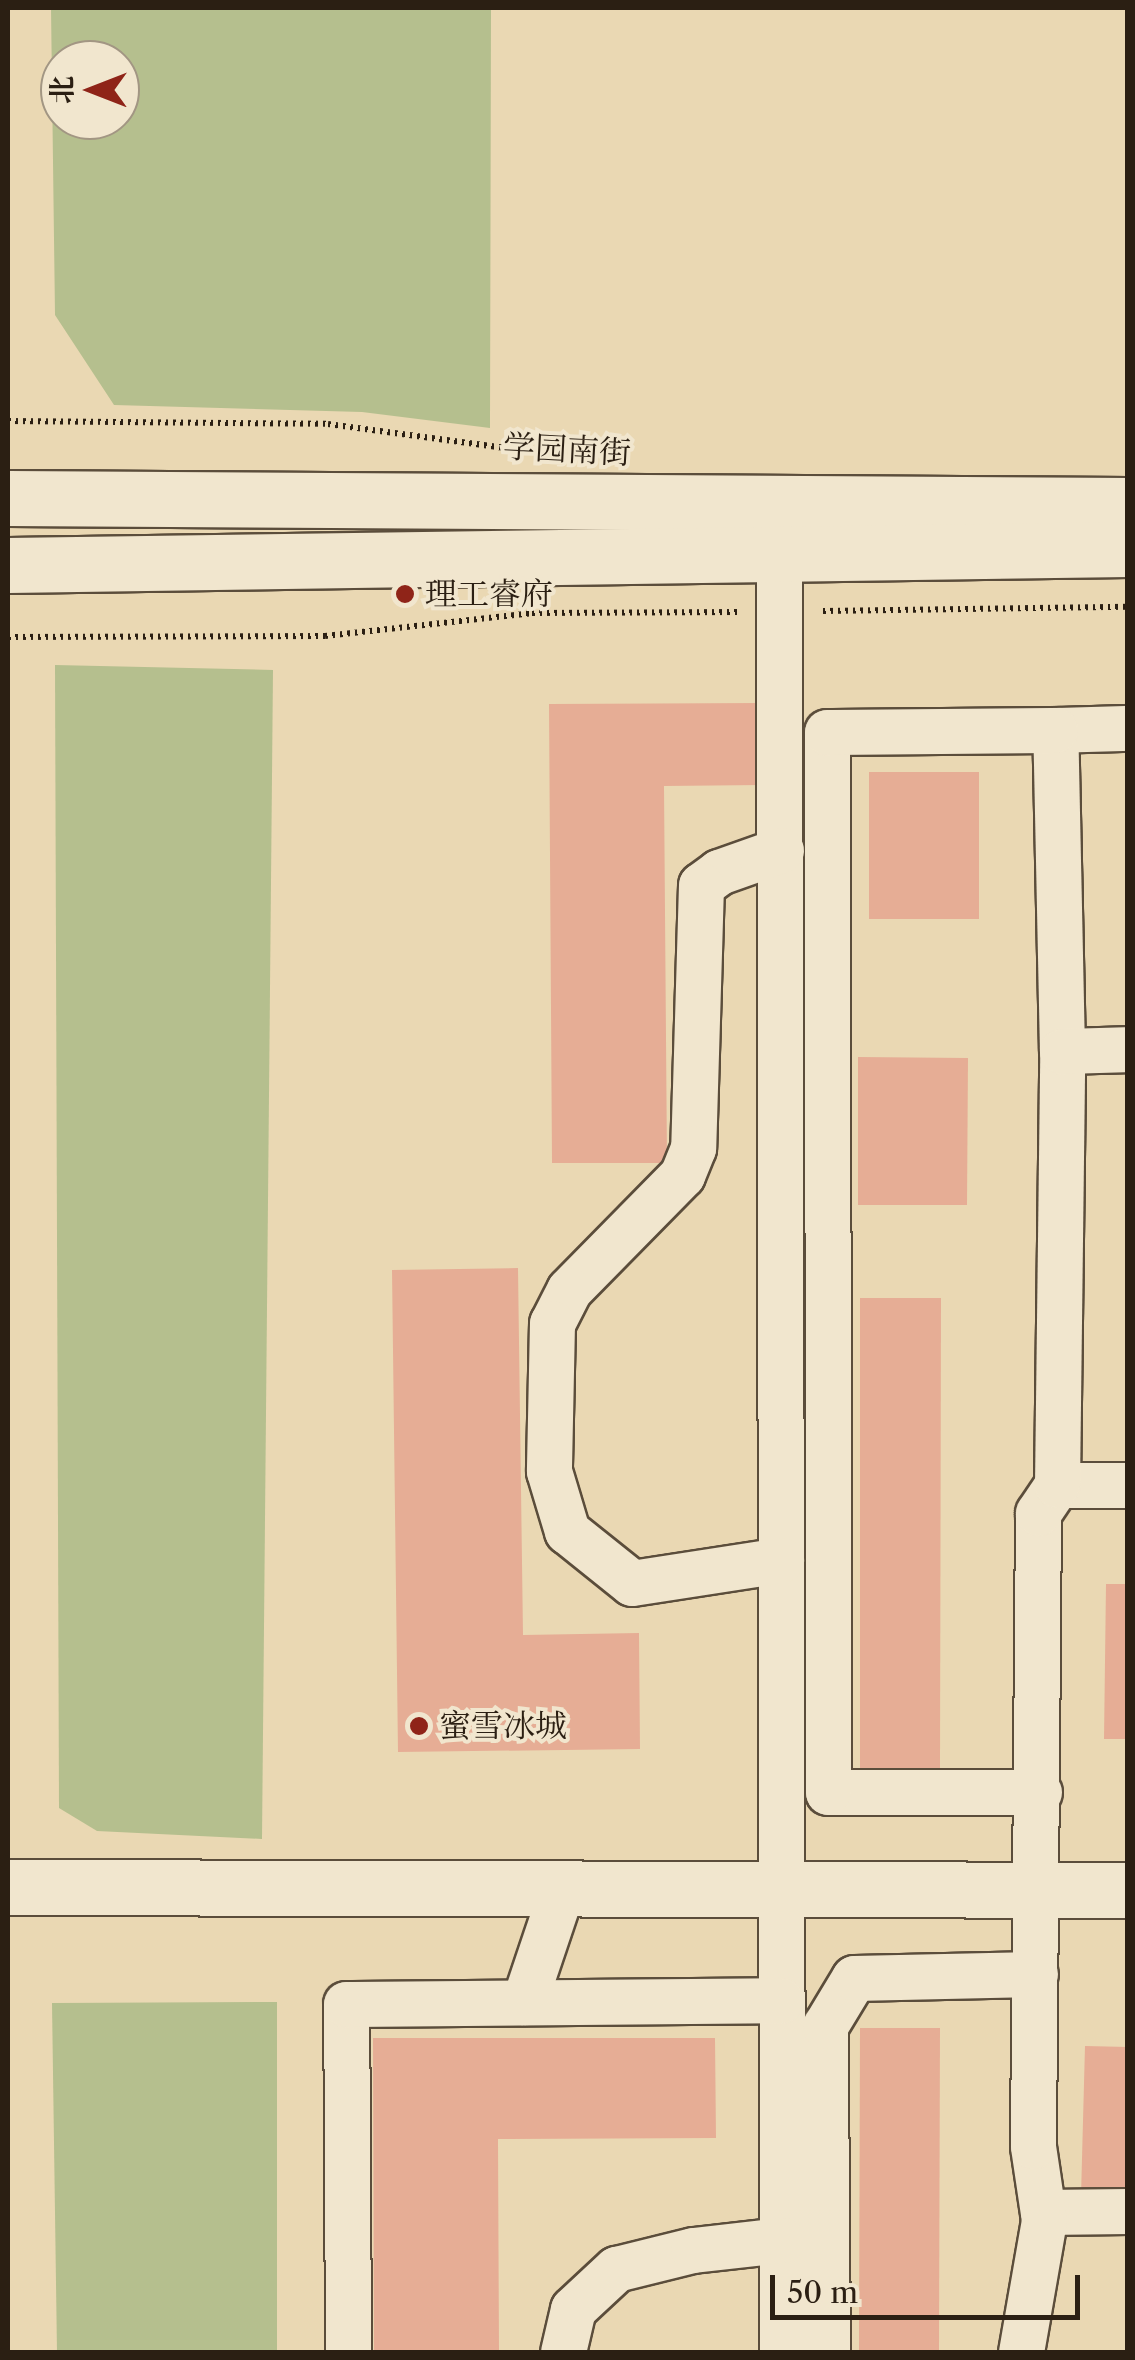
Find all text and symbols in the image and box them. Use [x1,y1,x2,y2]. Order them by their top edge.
north arrow [40,40,140,140]
text: 北 [45,76,79,104]
street label: 学园南街 [502,427,632,473]
place label: 理工睿府 [425,575,553,613]
marker: 理工睿府 [394,583,416,605]
place label: 蜜雪冰城 [439,1707,567,1745]
marker: 蜜雪冰城 [408,1715,430,1737]
scale bar [775,2255,1085,2317]
text: 50 m [787,2274,858,2311]

